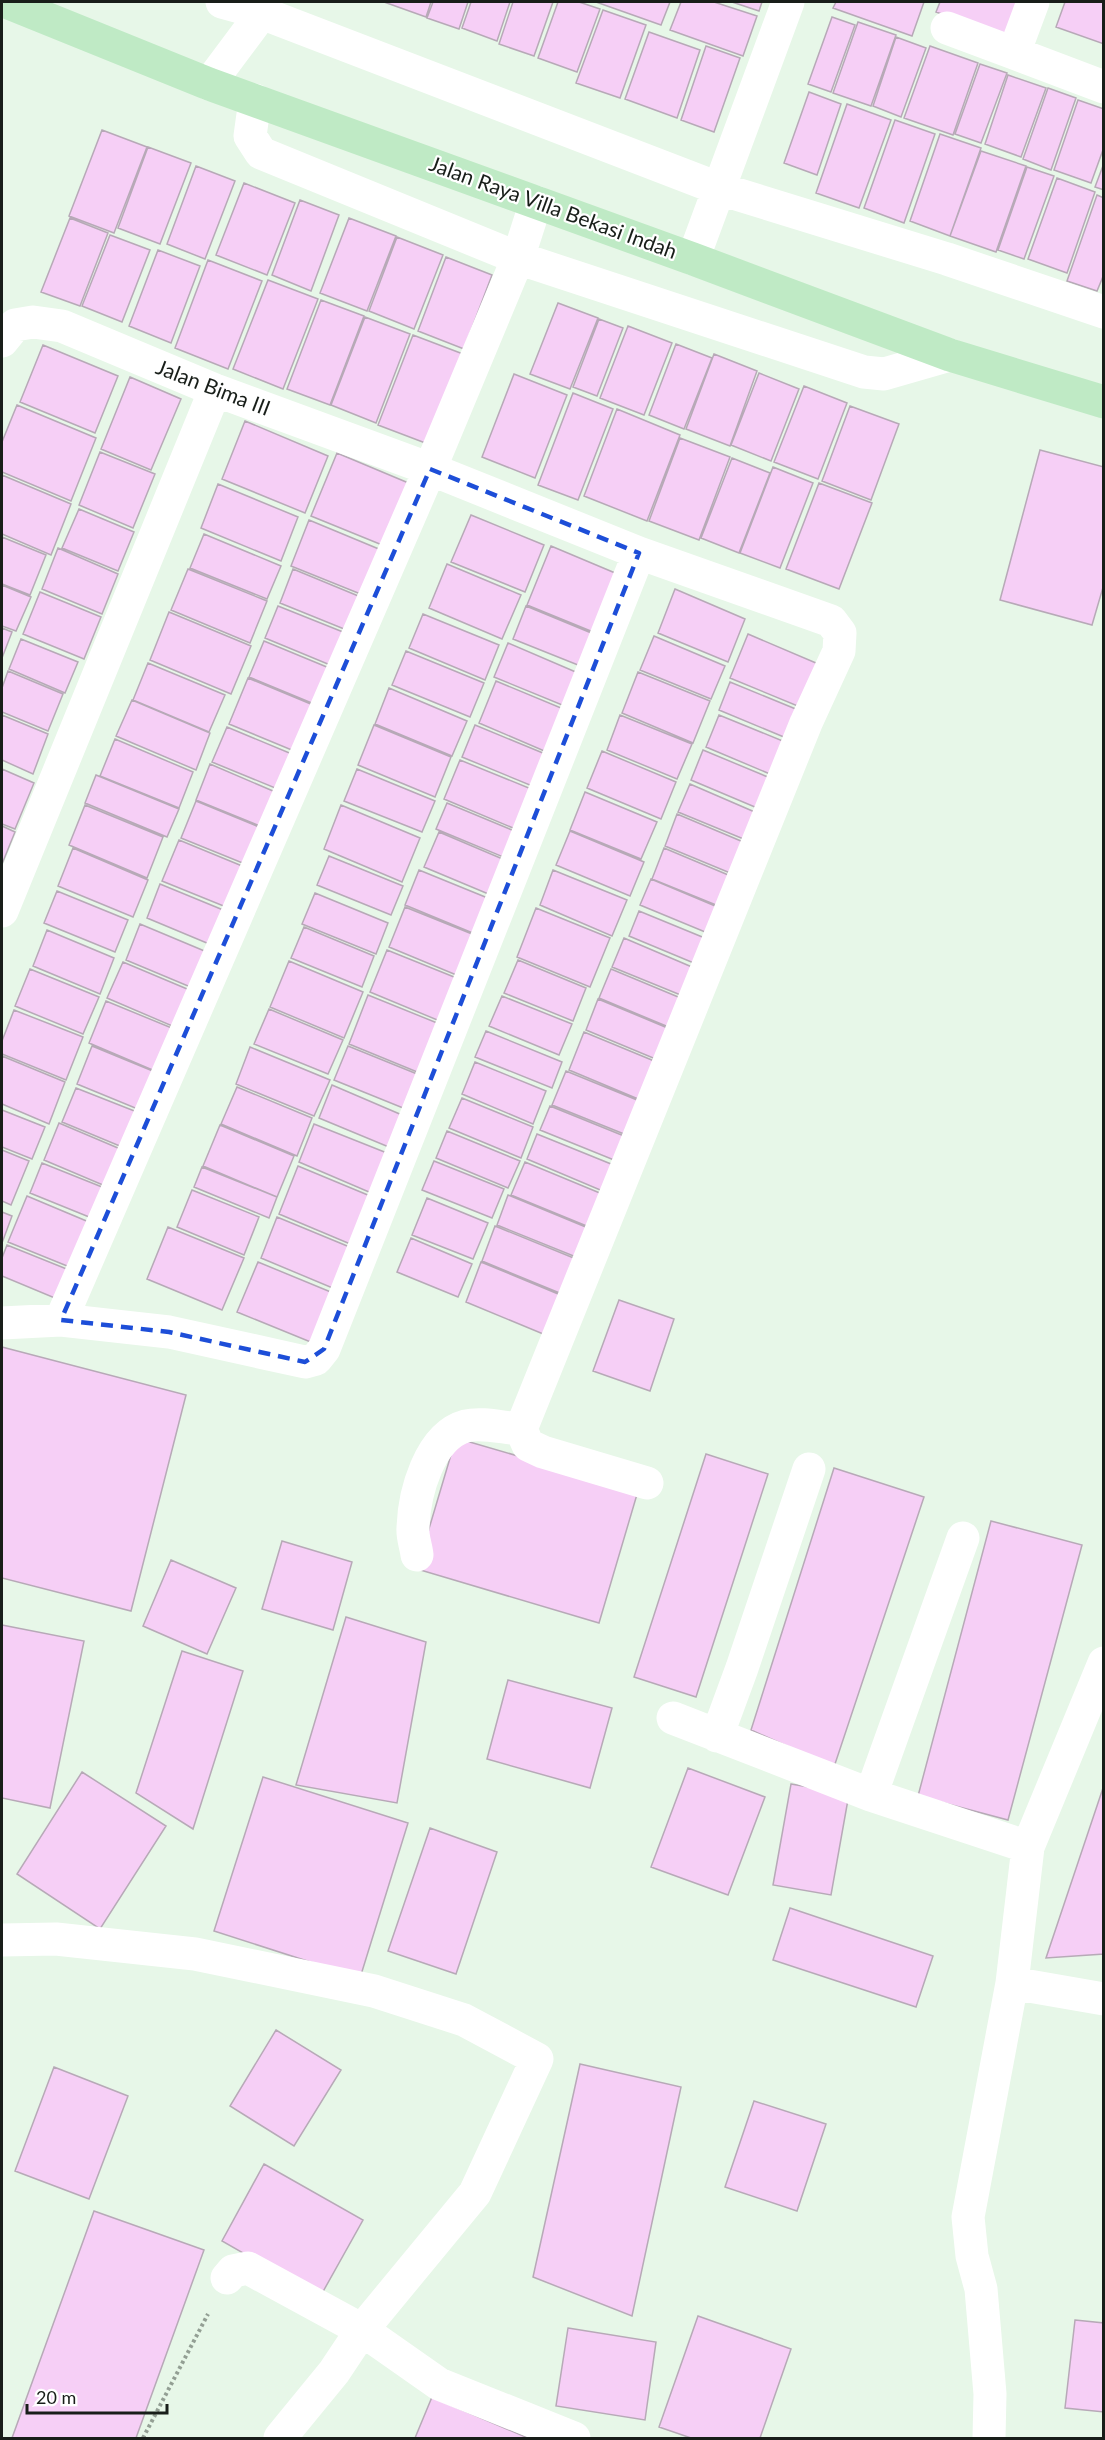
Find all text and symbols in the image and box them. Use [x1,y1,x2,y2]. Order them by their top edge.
street label: Jalan Raya Villa Bekasi Indah [426,150,681,263]
street label: Jalan Bima III [153,353,274,420]
scale bar [27,2377,166,2415]
text: 20 m [36,2386,76,2408]

